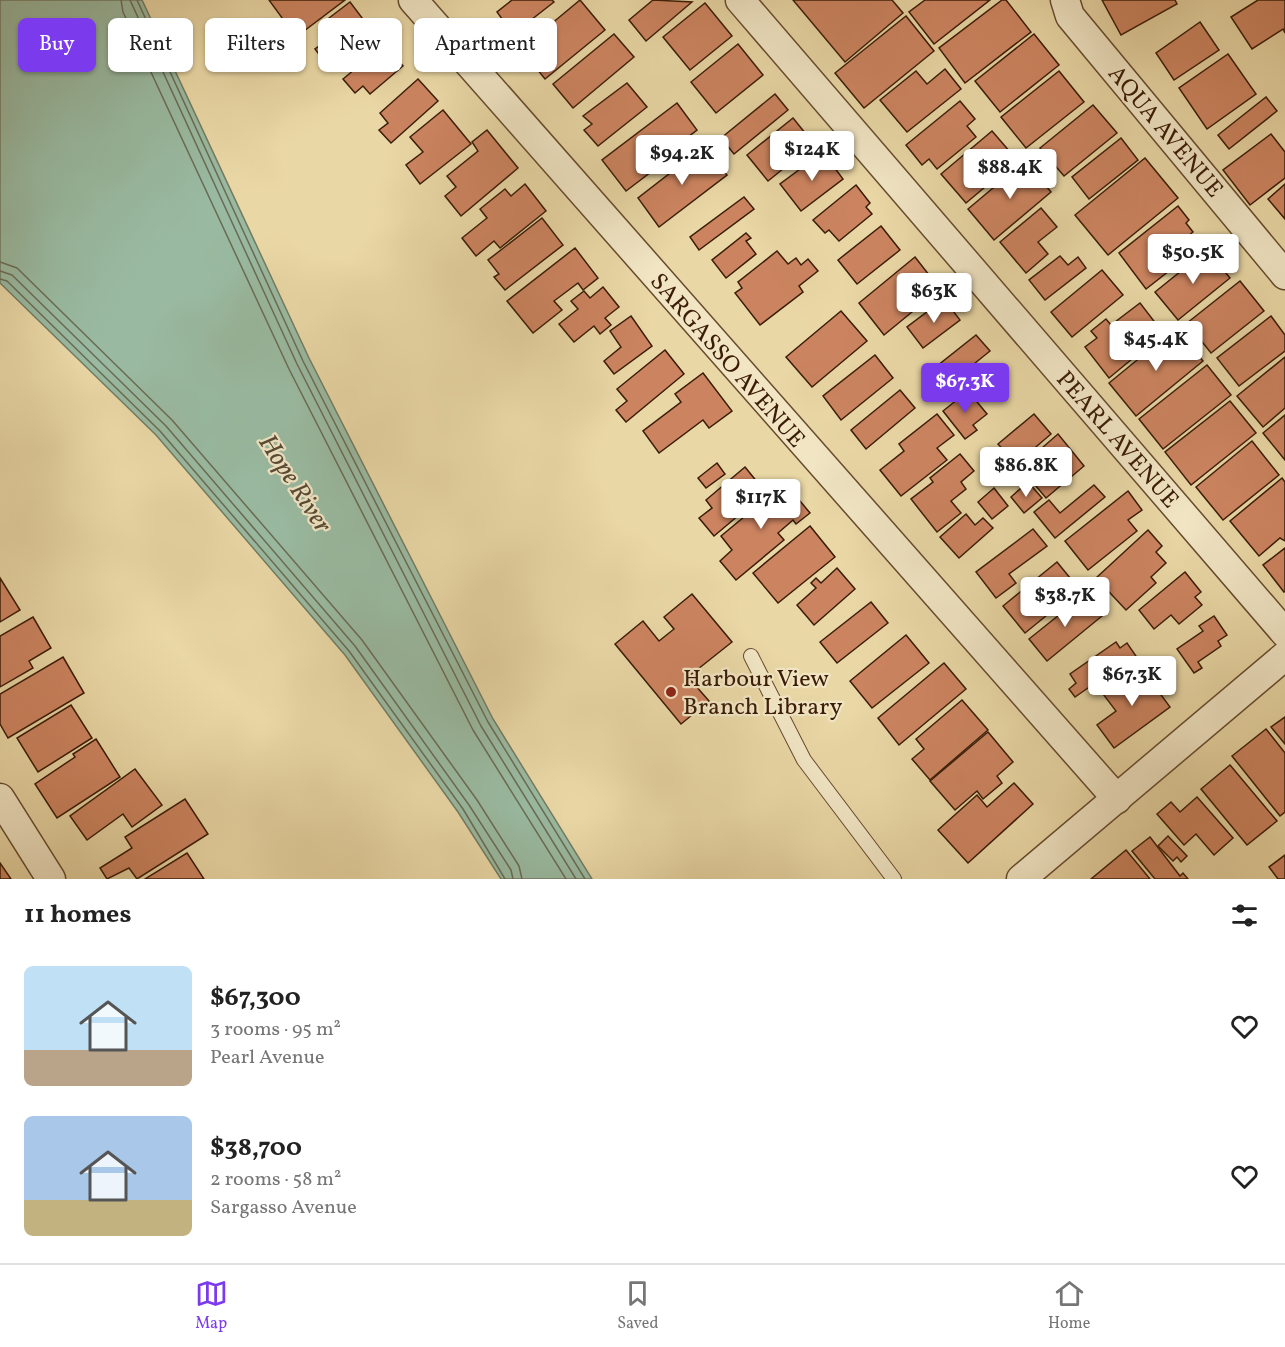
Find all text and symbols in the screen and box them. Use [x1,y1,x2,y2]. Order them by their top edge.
chip: Buy [18,18,96,72]
chip: Rent [108,18,193,72]
chip: Filters [205,18,306,72]
chip: New [318,18,402,72]
chip: Apartment [414,18,557,72]
street label: AQUA AVENUE [1099,59,1230,206]
pin: $124K [770,131,854,182]
pin: $94.2K [633,135,731,186]
text: $124K [784,136,840,164]
text: $94.2K [650,140,714,168]
pin: $88.4K [961,149,1059,200]
text: $88.4K [978,154,1042,182]
pin: $50.5K [1144,234,1242,285]
text: $50.5K [1162,239,1224,267]
street label: SARGASSO AVENUE [641,266,812,456]
pin: $63K [898,273,970,324]
text: $63K [911,278,957,306]
pin: $45.4K [1107,321,1205,372]
text: $45.4K [1124,326,1188,354]
pin: $67.3K [916,363,1014,414]
street label: PEARL AVENUE [1047,364,1186,516]
text: $67.3K [935,368,995,396]
water label: Hope River [249,428,340,541]
pin: $86.8K [977,447,1075,498]
text: $86.8K [994,452,1058,480]
pin: $117K [719,479,803,530]
text: $117K [735,484,787,512]
pin: $38.7K [1016,577,1114,628]
text: $38.7K [1034,582,1096,610]
pin: $67.3K [1083,656,1181,707]
text: $67.3K [1102,661,1162,689]
place label: Harbour View Branch Library [683,663,842,725]
marker: Harbour View Branch Library [664,685,678,699]
text: 11 homes [24,897,131,933]
icon: filters [1228,899,1261,932]
text: $67,300 [210,980,301,1016]
icon: home [72,990,144,1062]
icon: heart [1228,1010,1261,1043]
text: 3 rooms · 95 m² [210,1016,341,1044]
text: Pearl Avenue [210,1044,324,1072]
text: $38,700 [210,1130,302,1166]
icon: home [72,1140,144,1212]
icon: heart [1228,1160,1261,1193]
text: 2 rooms · 58 m² [210,1166,341,1194]
text: Sargasso Avenue [210,1194,357,1222]
tab: Map [195,1277,228,1335]
tab: Saved [617,1277,658,1335]
tab: Home [1048,1277,1090,1335]

